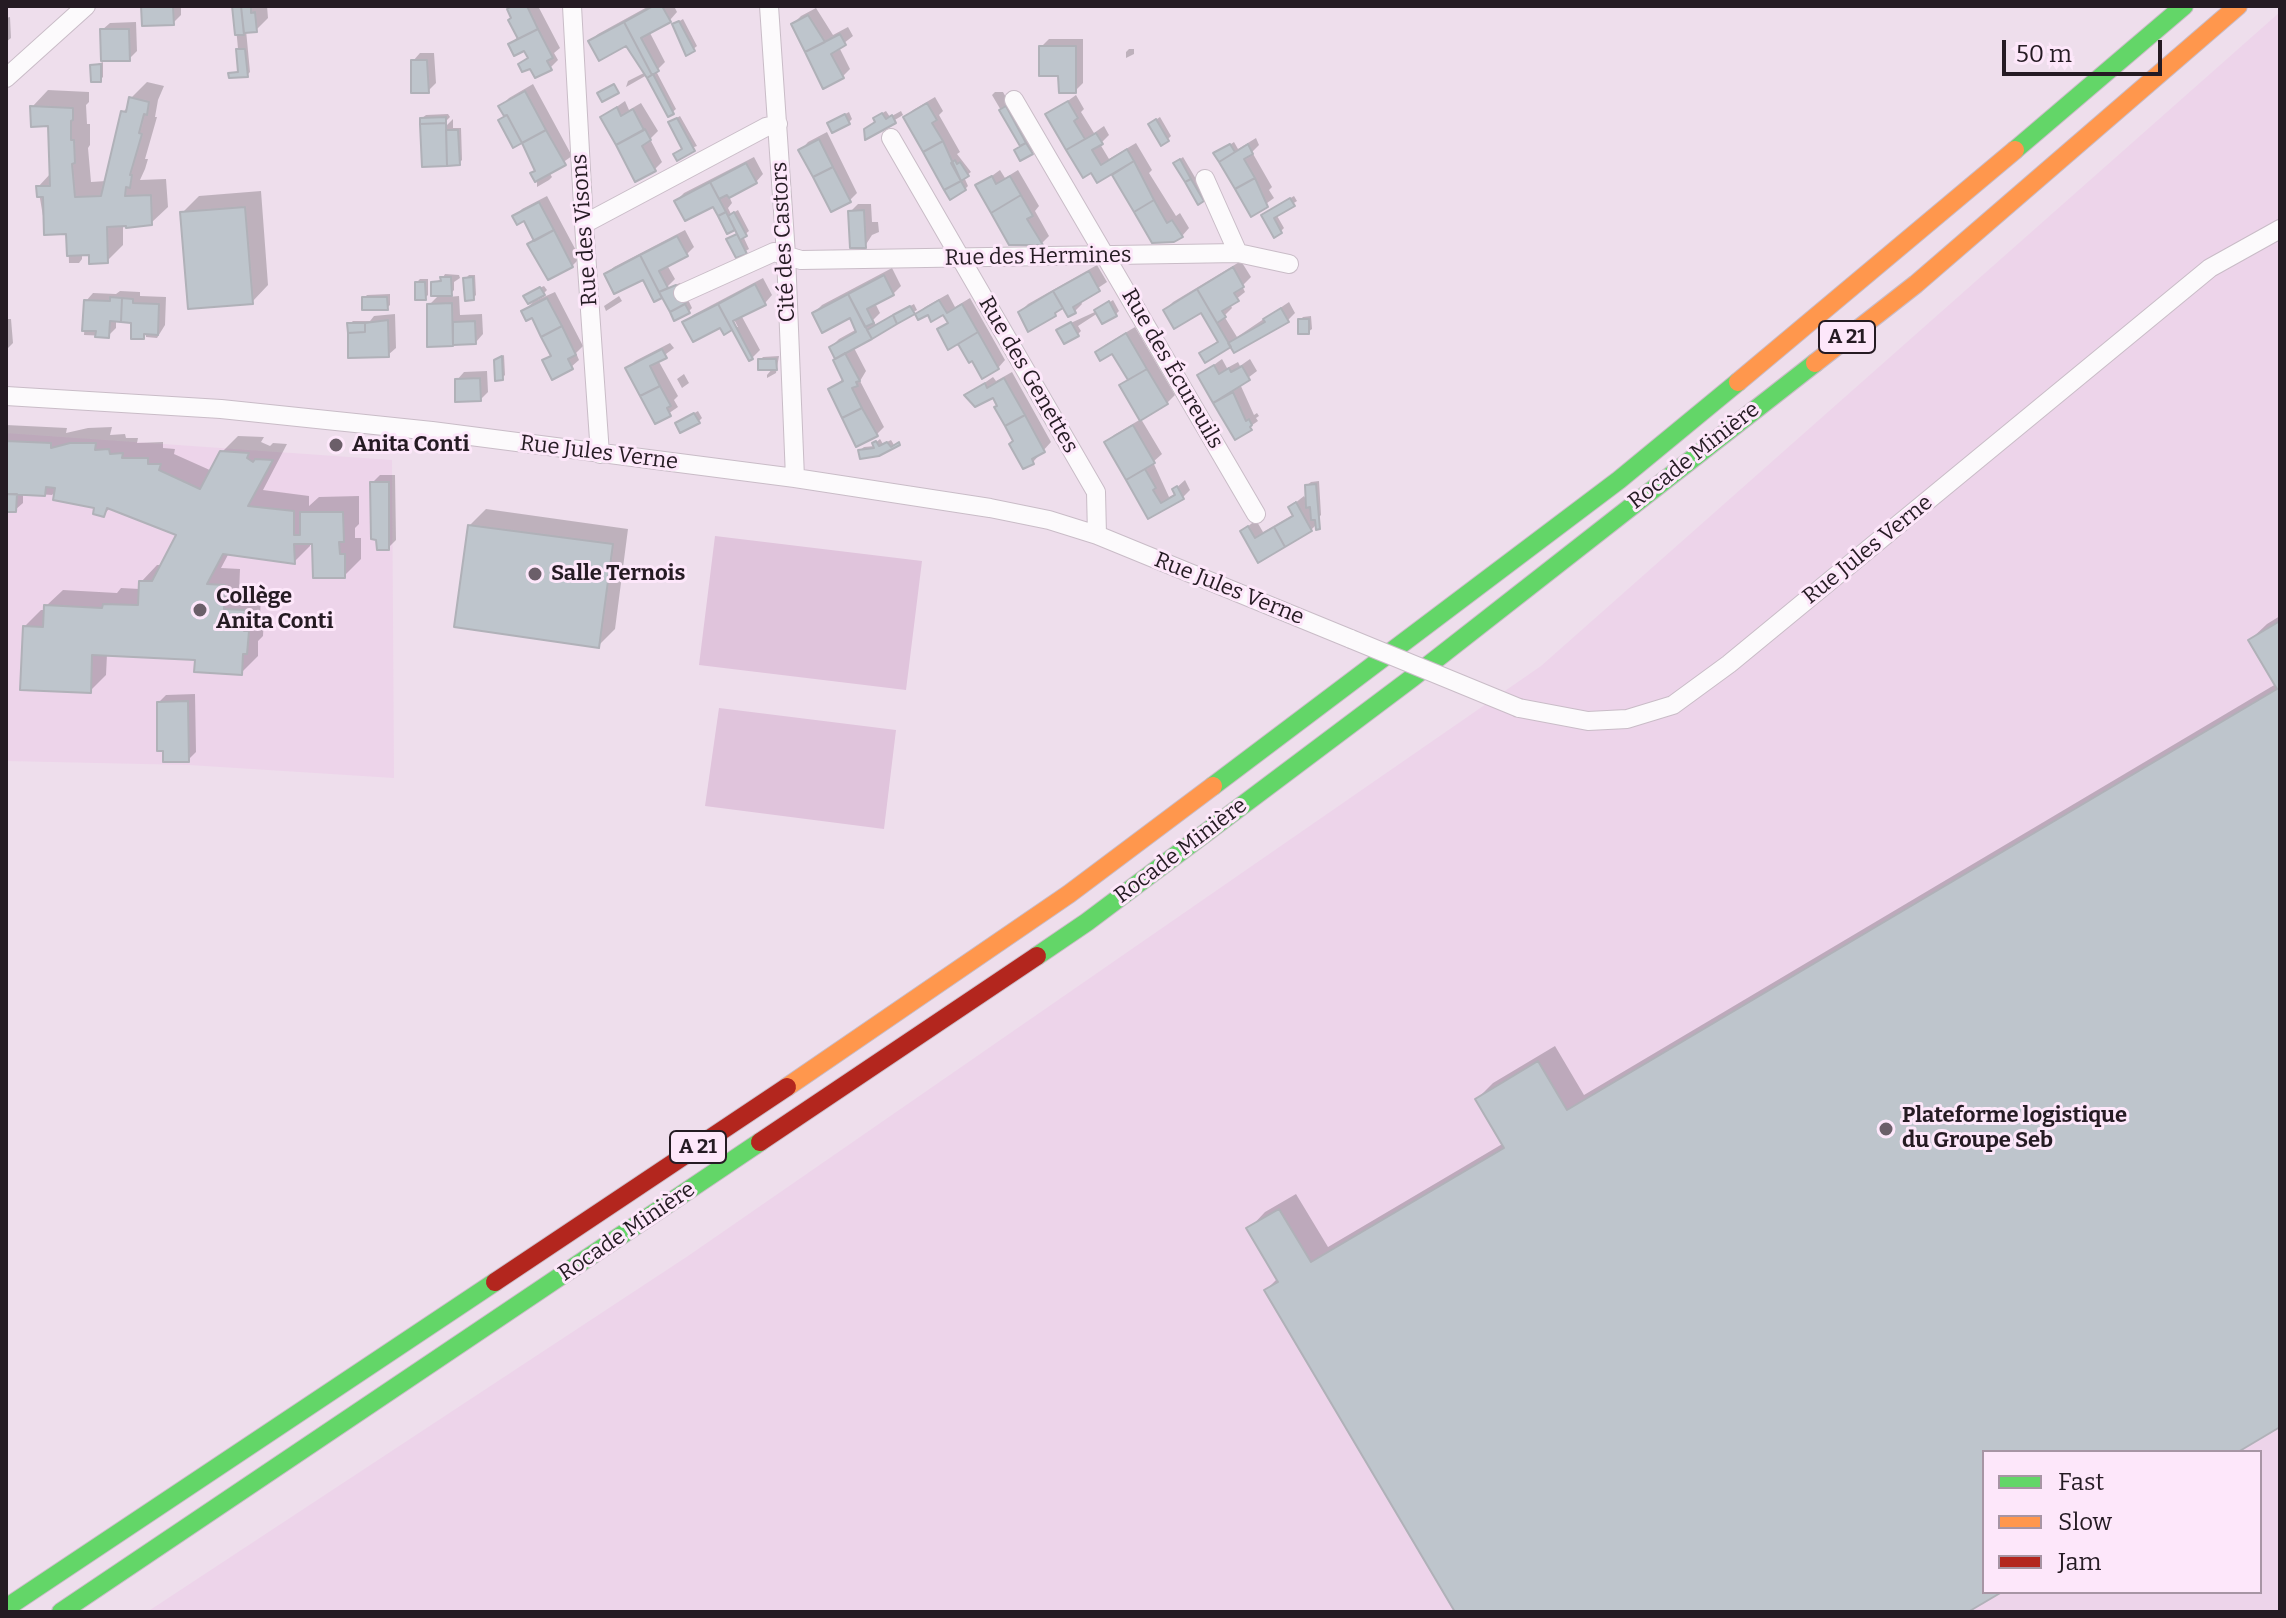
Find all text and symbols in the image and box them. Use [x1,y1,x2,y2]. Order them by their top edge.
scale bar [2006,24,2166,74]
text: 50 m [2016,40,2072,68]
street label: Rue des Visons [567,153,603,307]
street label: Cité des Castors [767,161,801,323]
street label: Rue des Hermines [944,242,1132,272]
street label: Rue des Écureuils [1115,284,1229,454]
street label: Rue des Genettes [972,292,1084,458]
road number: A 21 [1819,321,1875,353]
street label: Rocade Minière [1623,397,1765,515]
street label: Rue Jules Verne [518,430,680,476]
place label: Anita Conti [352,432,469,458]
marker: Anita Conti [327,436,345,454]
street label: Rue Jules Verne [1798,490,1938,610]
street label: Rue Jules Verne [1150,547,1308,631]
place label: Salle Ternois [551,561,685,587]
marker: Salle Ternois [526,565,544,583]
place label: Collège Anita Conti [216,584,333,636]
marker: Collège Anita Conti [191,601,209,619]
street label: Rocade Minière [1110,793,1252,909]
place label: Plateforme logistique du Groupe Seb [1902,1103,2127,1154]
marker: Plateforme logistique du Groupe Seb [1877,1120,1895,1138]
road number: A 21 [670,1131,726,1163]
street label: Rocade Minière [554,1177,700,1287]
legend [1982,1450,2262,1594]
text: Fast [2058,1468,2104,1496]
text: Slow [2058,1508,2112,1536]
text: Jam [2058,1548,2101,1576]

